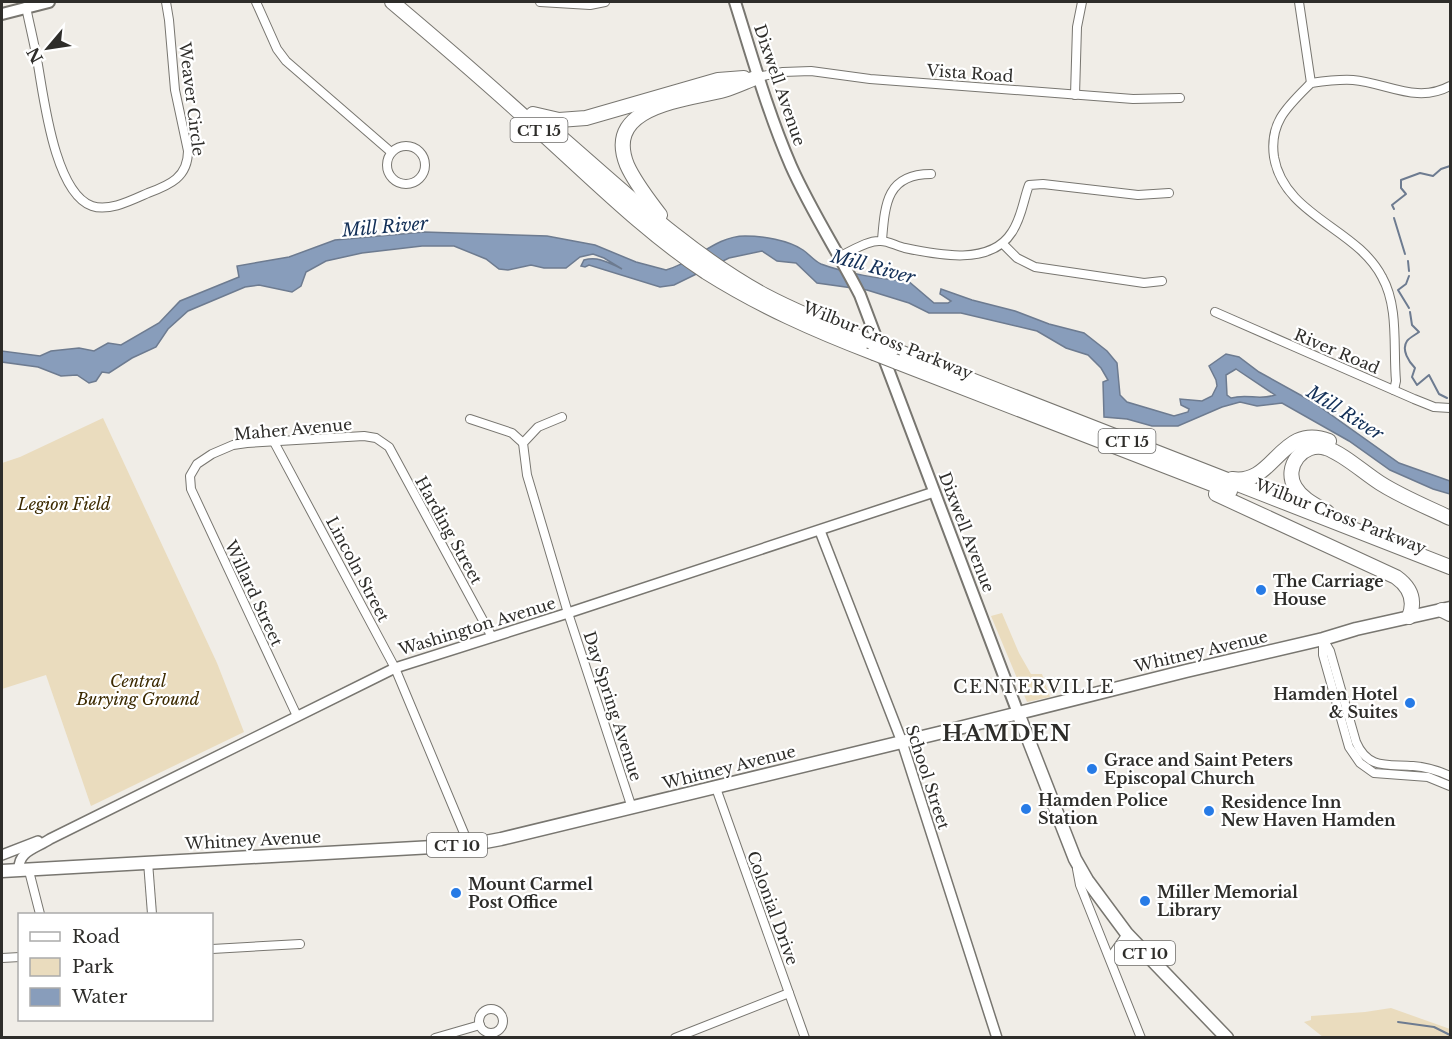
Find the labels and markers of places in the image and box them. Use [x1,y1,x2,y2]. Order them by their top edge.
place label: The Carriage House [1273,571,1384,609]
marker: The Carriage House [1254,583,1268,597]
place label: Hamden Hotel & Suites [1273,684,1398,722]
marker: Hamden Hotel & Suites [1403,696,1417,710]
place label: Grace and Saint Peters Episcopal Church [1104,750,1293,788]
marker: Grace and Saint Peters Episcopal Church [1085,762,1099,776]
place label: Hamden Police Station [1038,790,1168,828]
place label: Residence Inn New Haven Hamden [1221,792,1396,830]
marker: Hamden Police Station [1019,802,1033,816]
marker: Residence Inn New Haven Hamden [1202,804,1216,818]
place label: Mount Carmel Post Office [468,874,593,912]
place label: Miller Memorial Library [1157,882,1298,920]
marker: Mount Carmel Post Office [449,886,463,900]
marker: Miller Memorial Library [1138,894,1152,908]

